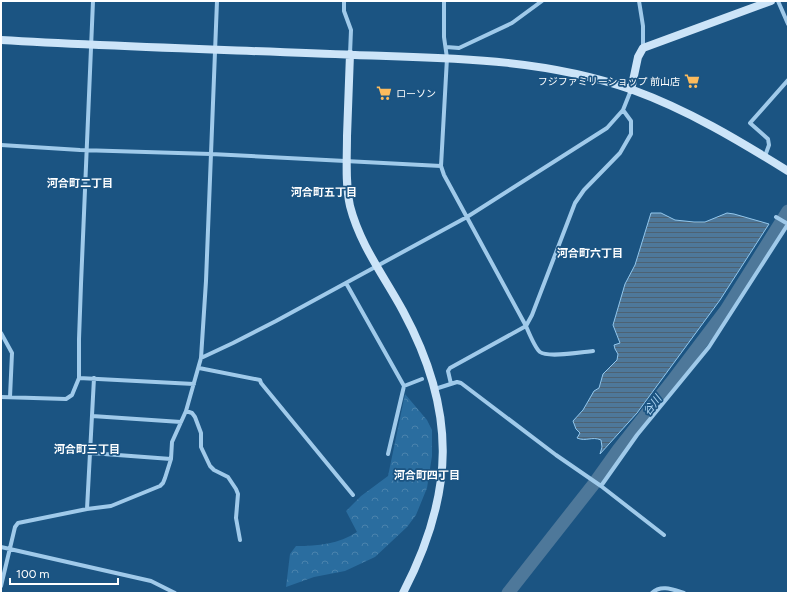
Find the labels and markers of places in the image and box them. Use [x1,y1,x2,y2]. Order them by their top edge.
supermarket icon: フジファミリーショップ 前山店 [683,72,701,90]
place label: フジファミリーショップ 前山店 [538,75,680,88]
supermarket icon: ローソン [375,84,393,102]
place label: ローソン [396,87,436,100]

